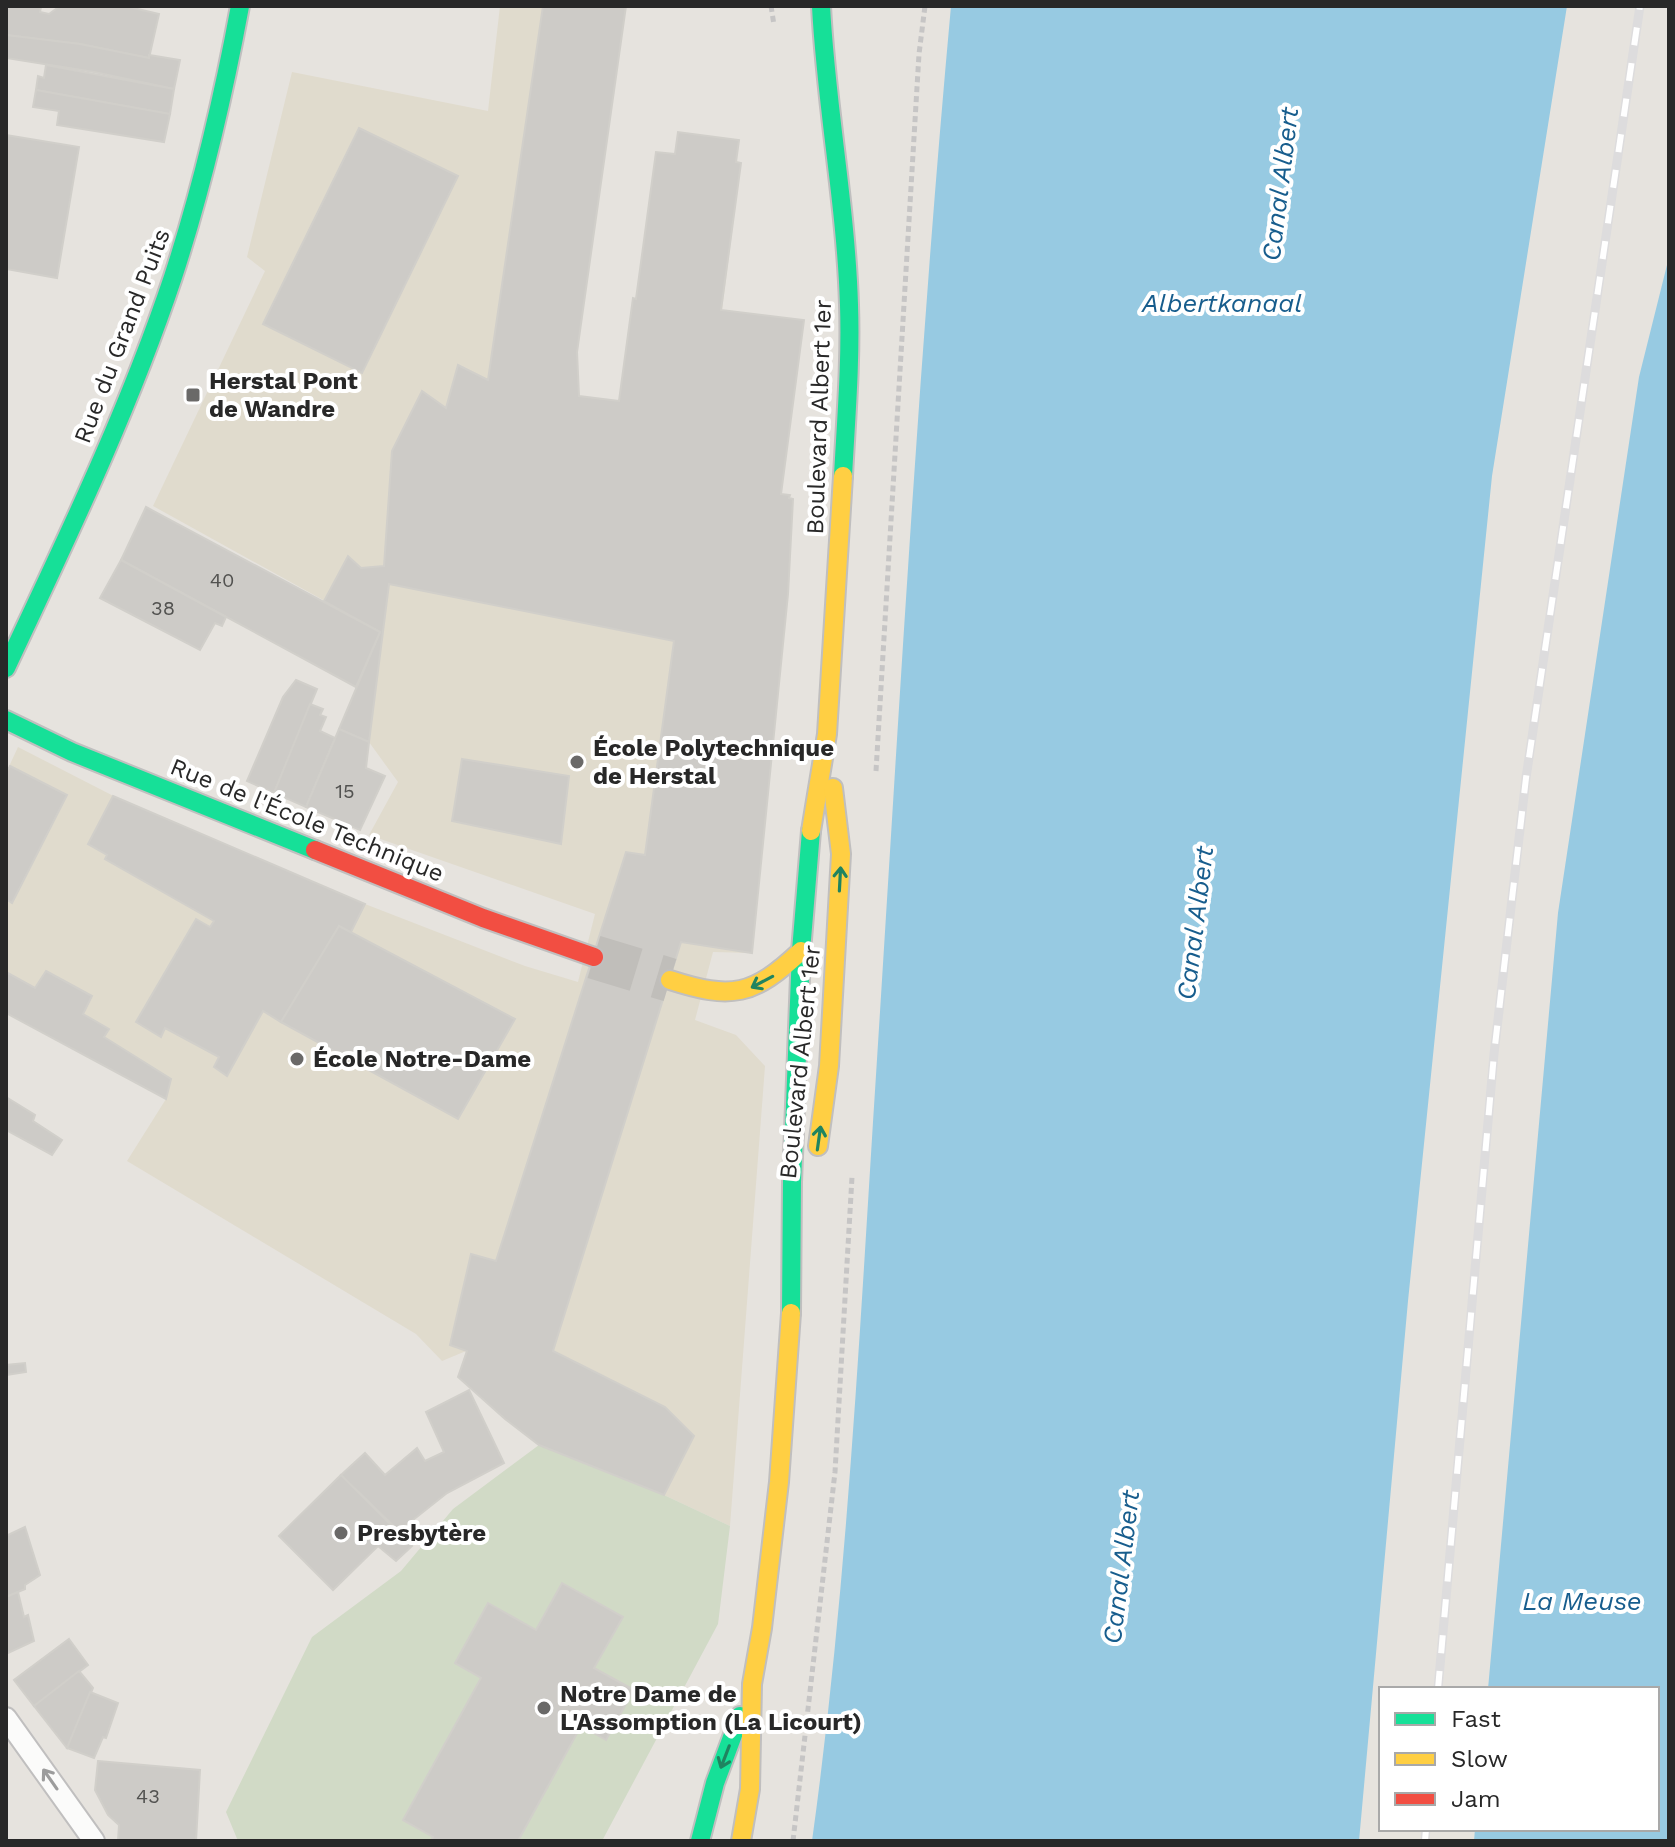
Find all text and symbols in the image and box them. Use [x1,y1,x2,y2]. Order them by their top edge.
water label: Canal Albert [1256,105,1304,263]
street label: Rue du Grand Puits [68,225,176,447]
water label: Albertkanaal [1141,288,1302,318]
street label: Boulevard Albert 1er [801,299,837,535]
place label: Herstal Pont de Wandre [209,367,358,423]
marker: Herstal Pont de Wandre [184,386,202,404]
house number: 40 [210,568,234,592]
house number: 38 [151,596,175,620]
place label: École Polytechnique de Herstal [593,734,834,790]
street label: Rue de l'École Technique [166,752,448,888]
marker: École Polytechnique de Herstal [568,753,586,771]
house number: 15 [335,779,355,803]
water label: Canal Albert [1171,844,1219,1002]
one-way arrow [832,866,847,893]
street label: Boulevard Albert 1er [774,943,826,1180]
one-way arrow [751,974,775,990]
place label: École Notre-Dame [313,1045,531,1073]
marker: École Notre-Dame [288,1050,306,1068]
one-way arrow [812,1126,827,1151]
water label: Canal Albert [1097,1488,1145,1646]
place label: Presbytère [357,1519,486,1547]
marker: Presbytère [332,1524,350,1542]
water label: La Meuse [1522,1586,1642,1616]
place label: Notre Dame de L'Assomption (La Licourt) [560,1680,862,1736]
legend [1379,1687,1659,1831]
marker: Notre Dame de L'Assomption (La Licourt) [535,1699,553,1717]
text: Fast [1451,1705,1501,1733]
one-way arrow [717,1744,731,1769]
text: Slow [1451,1745,1508,1773]
one-way arrow [42,1769,58,1791]
house number: 43 [136,1784,160,1808]
text: Jam [1451,1785,1501,1813]

